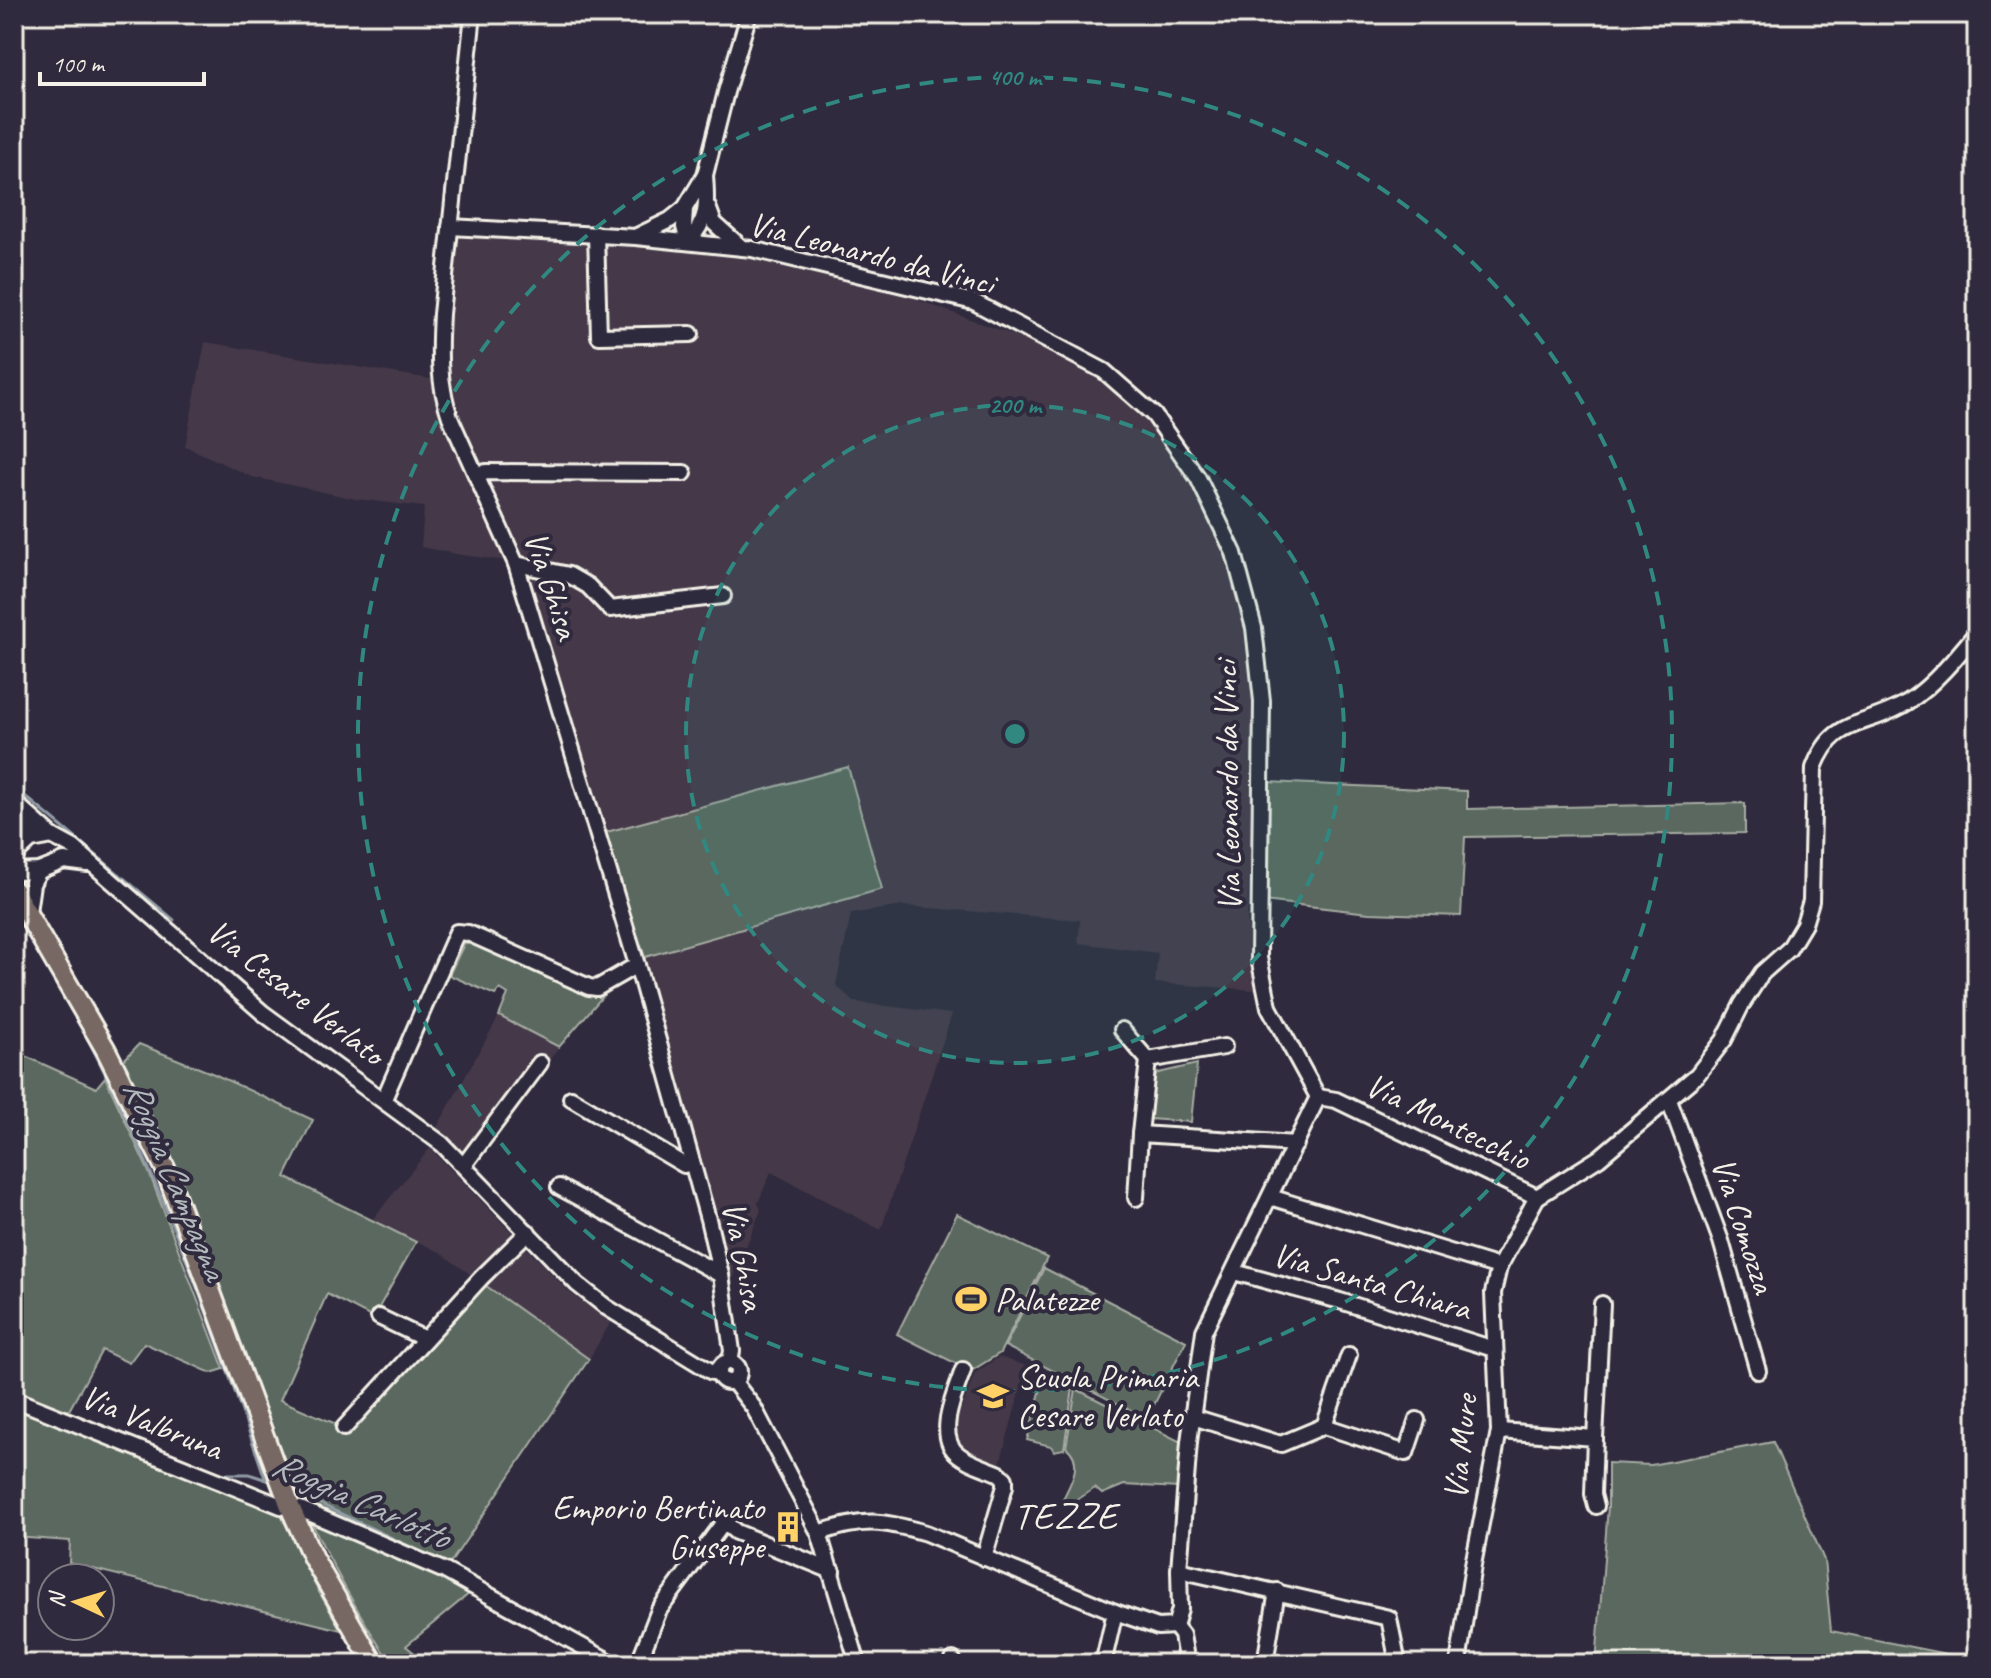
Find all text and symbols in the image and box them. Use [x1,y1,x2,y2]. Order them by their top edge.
scale bar [40,36,204,86]
text: 100 m [52,49,106,79]
text: 400 m [989,62,1043,92]
street label: Via Leonardo da Vinci [745,202,1003,305]
text: 200 m [989,390,1043,420]
street label: Via Ghisa [514,526,590,646]
street label: Via Leonardo da Vinci [1203,656,1251,912]
centre of rings [1001,720,1029,748]
street label: Via Cesare Verlato [199,909,396,1077]
street label: Via Montecchio [1359,1063,1539,1180]
water label: Roggia Campagna [113,1072,240,1290]
street label: Via Comozza [1702,1152,1787,1300]
street label: Via Ghisa [712,1198,776,1316]
street label: Via Santa Chiara [1268,1232,1478,1330]
place label: Palatezze [995,1278,1101,1321]
sports icon: Palatezze [954,1282,988,1316]
place label: Scuola Primaria Cesare Verlato [1017,1355,1200,1437]
street label: Via Valbruna [75,1374,231,1471]
school or university icon: Scuola Primaria Cesare Verlato [976,1379,1010,1413]
street label: Via Mure [1433,1389,1487,1502]
water label: Roggia Carlotto [266,1441,460,1561]
place label: Emporio Bertinato Giuseppe [552,1486,767,1568]
district label: TEZZE [1013,1492,1121,1539]
building icon: Emporio Bertinato Giuseppe [771,1510,805,1544]
north arrow [36,1562,116,1642]
text: N [43,1590,72,1608]

